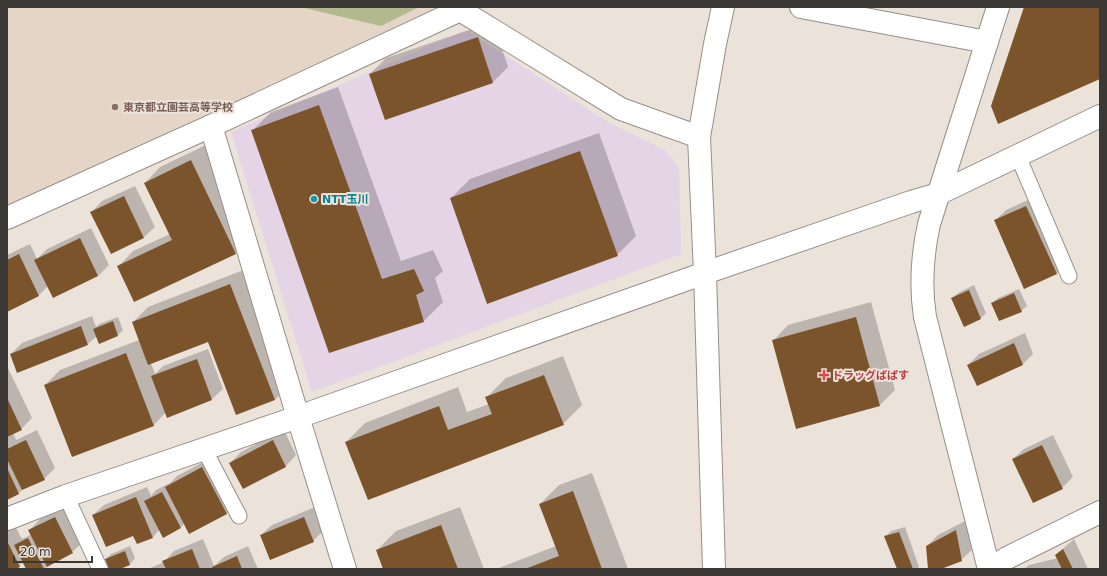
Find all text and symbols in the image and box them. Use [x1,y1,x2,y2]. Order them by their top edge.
place label: 東京都立園芸高等学校 [123,101,233,114]
marker: 東京都立園芸高等学校 [110,102,120,112]
place label: NTT玉川 [322,193,368,206]
marker: NTT玉川 [309,194,319,204]
place label: ドラッグぱぱす [832,369,909,382]
marker: ドラッグぱぱす [819,370,829,380]
scale bar [14,538,92,564]
text: 20 m [20,545,51,559]

